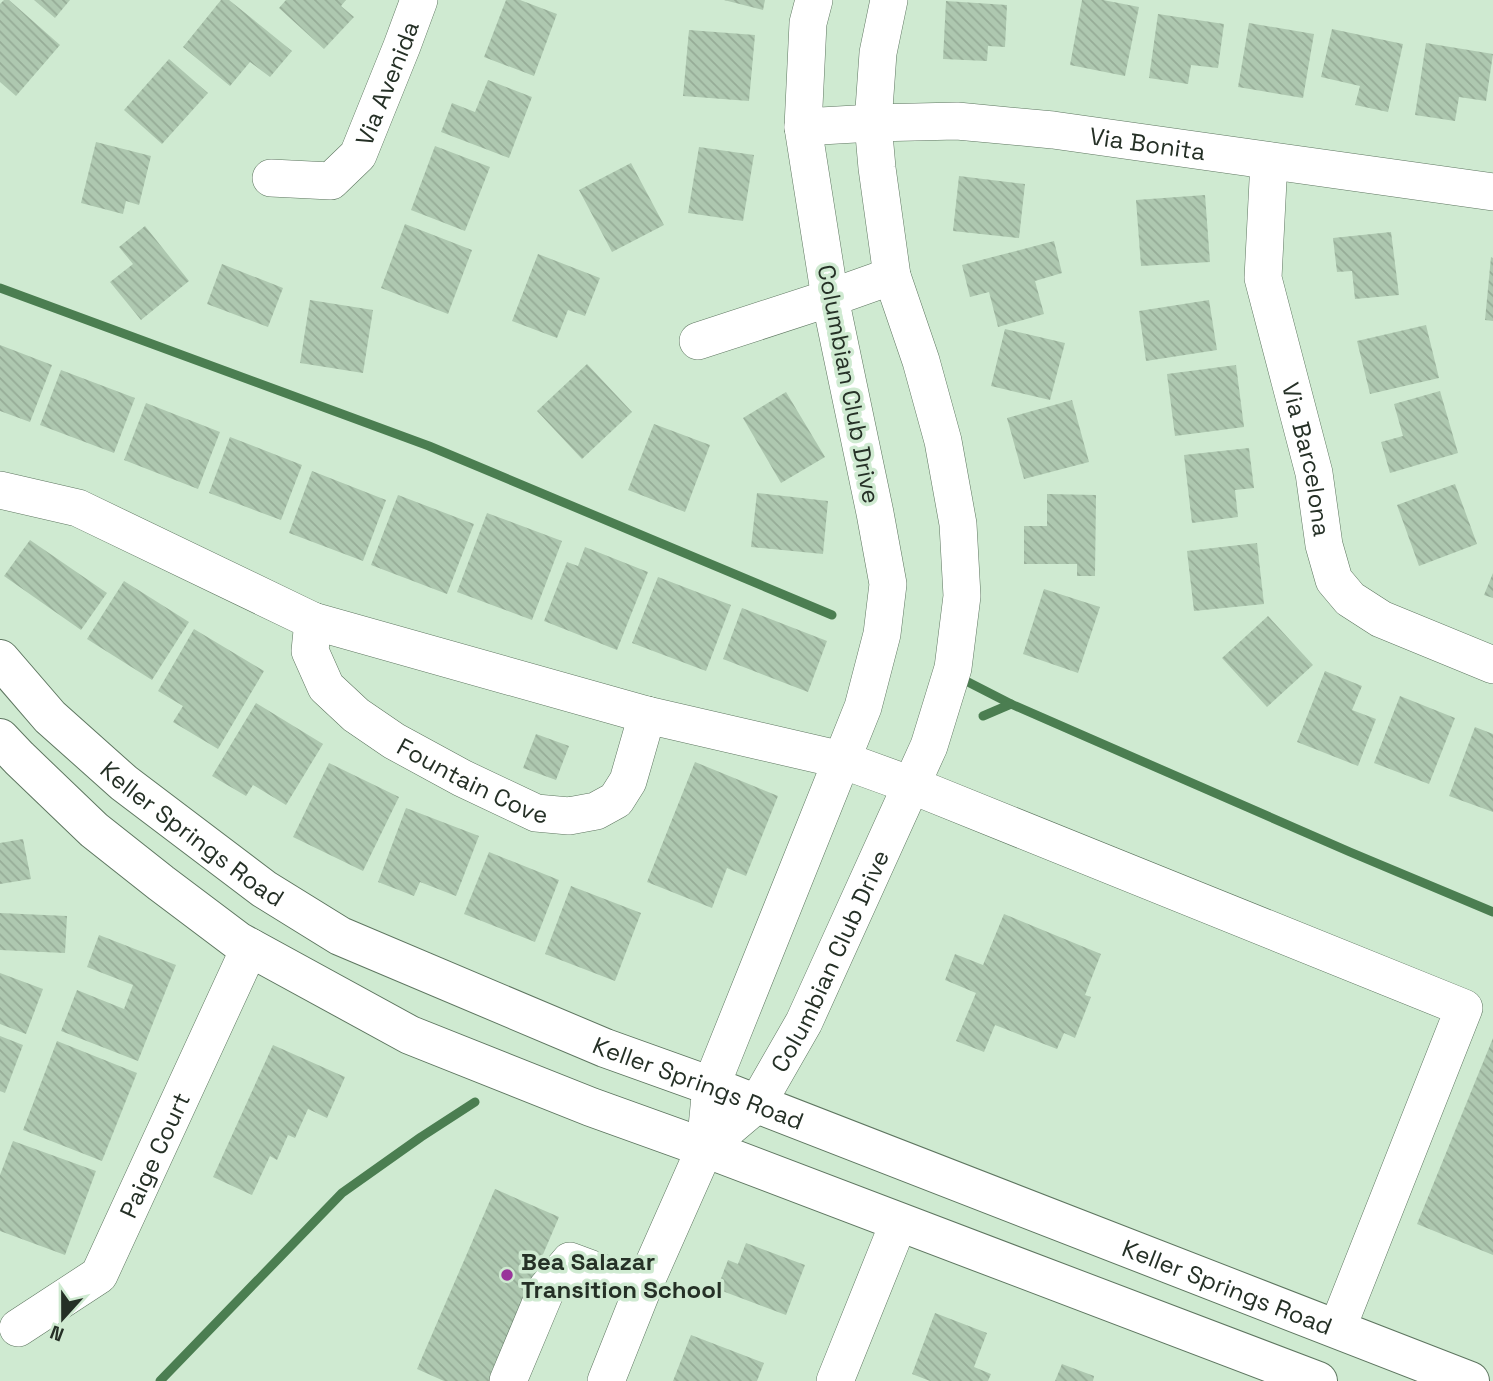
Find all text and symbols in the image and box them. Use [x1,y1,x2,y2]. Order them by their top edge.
street label: Via Avenida [348,16,426,150]
street label: Via Bonita [1087,120,1208,167]
street label: Columbian Club Drive [811,262,887,506]
street label: Via Barcelona [1275,379,1338,538]
street label: Fountain Cove [392,730,549,829]
street label: Keller Springs Road [94,754,290,913]
street label: Columbian Club Drive [763,845,896,1077]
street label: Keller Springs Road [588,1029,808,1136]
street label: Paige Court [112,1087,197,1223]
street label: Keller Springs Road [1118,1232,1337,1341]
place label: Bea Salazar Transition School [521,1246,722,1305]
marker: Bea Salazar Transition School [499,1267,515,1283]
north arrow [28,1283,98,1353]
text: N [47,1319,68,1347]

